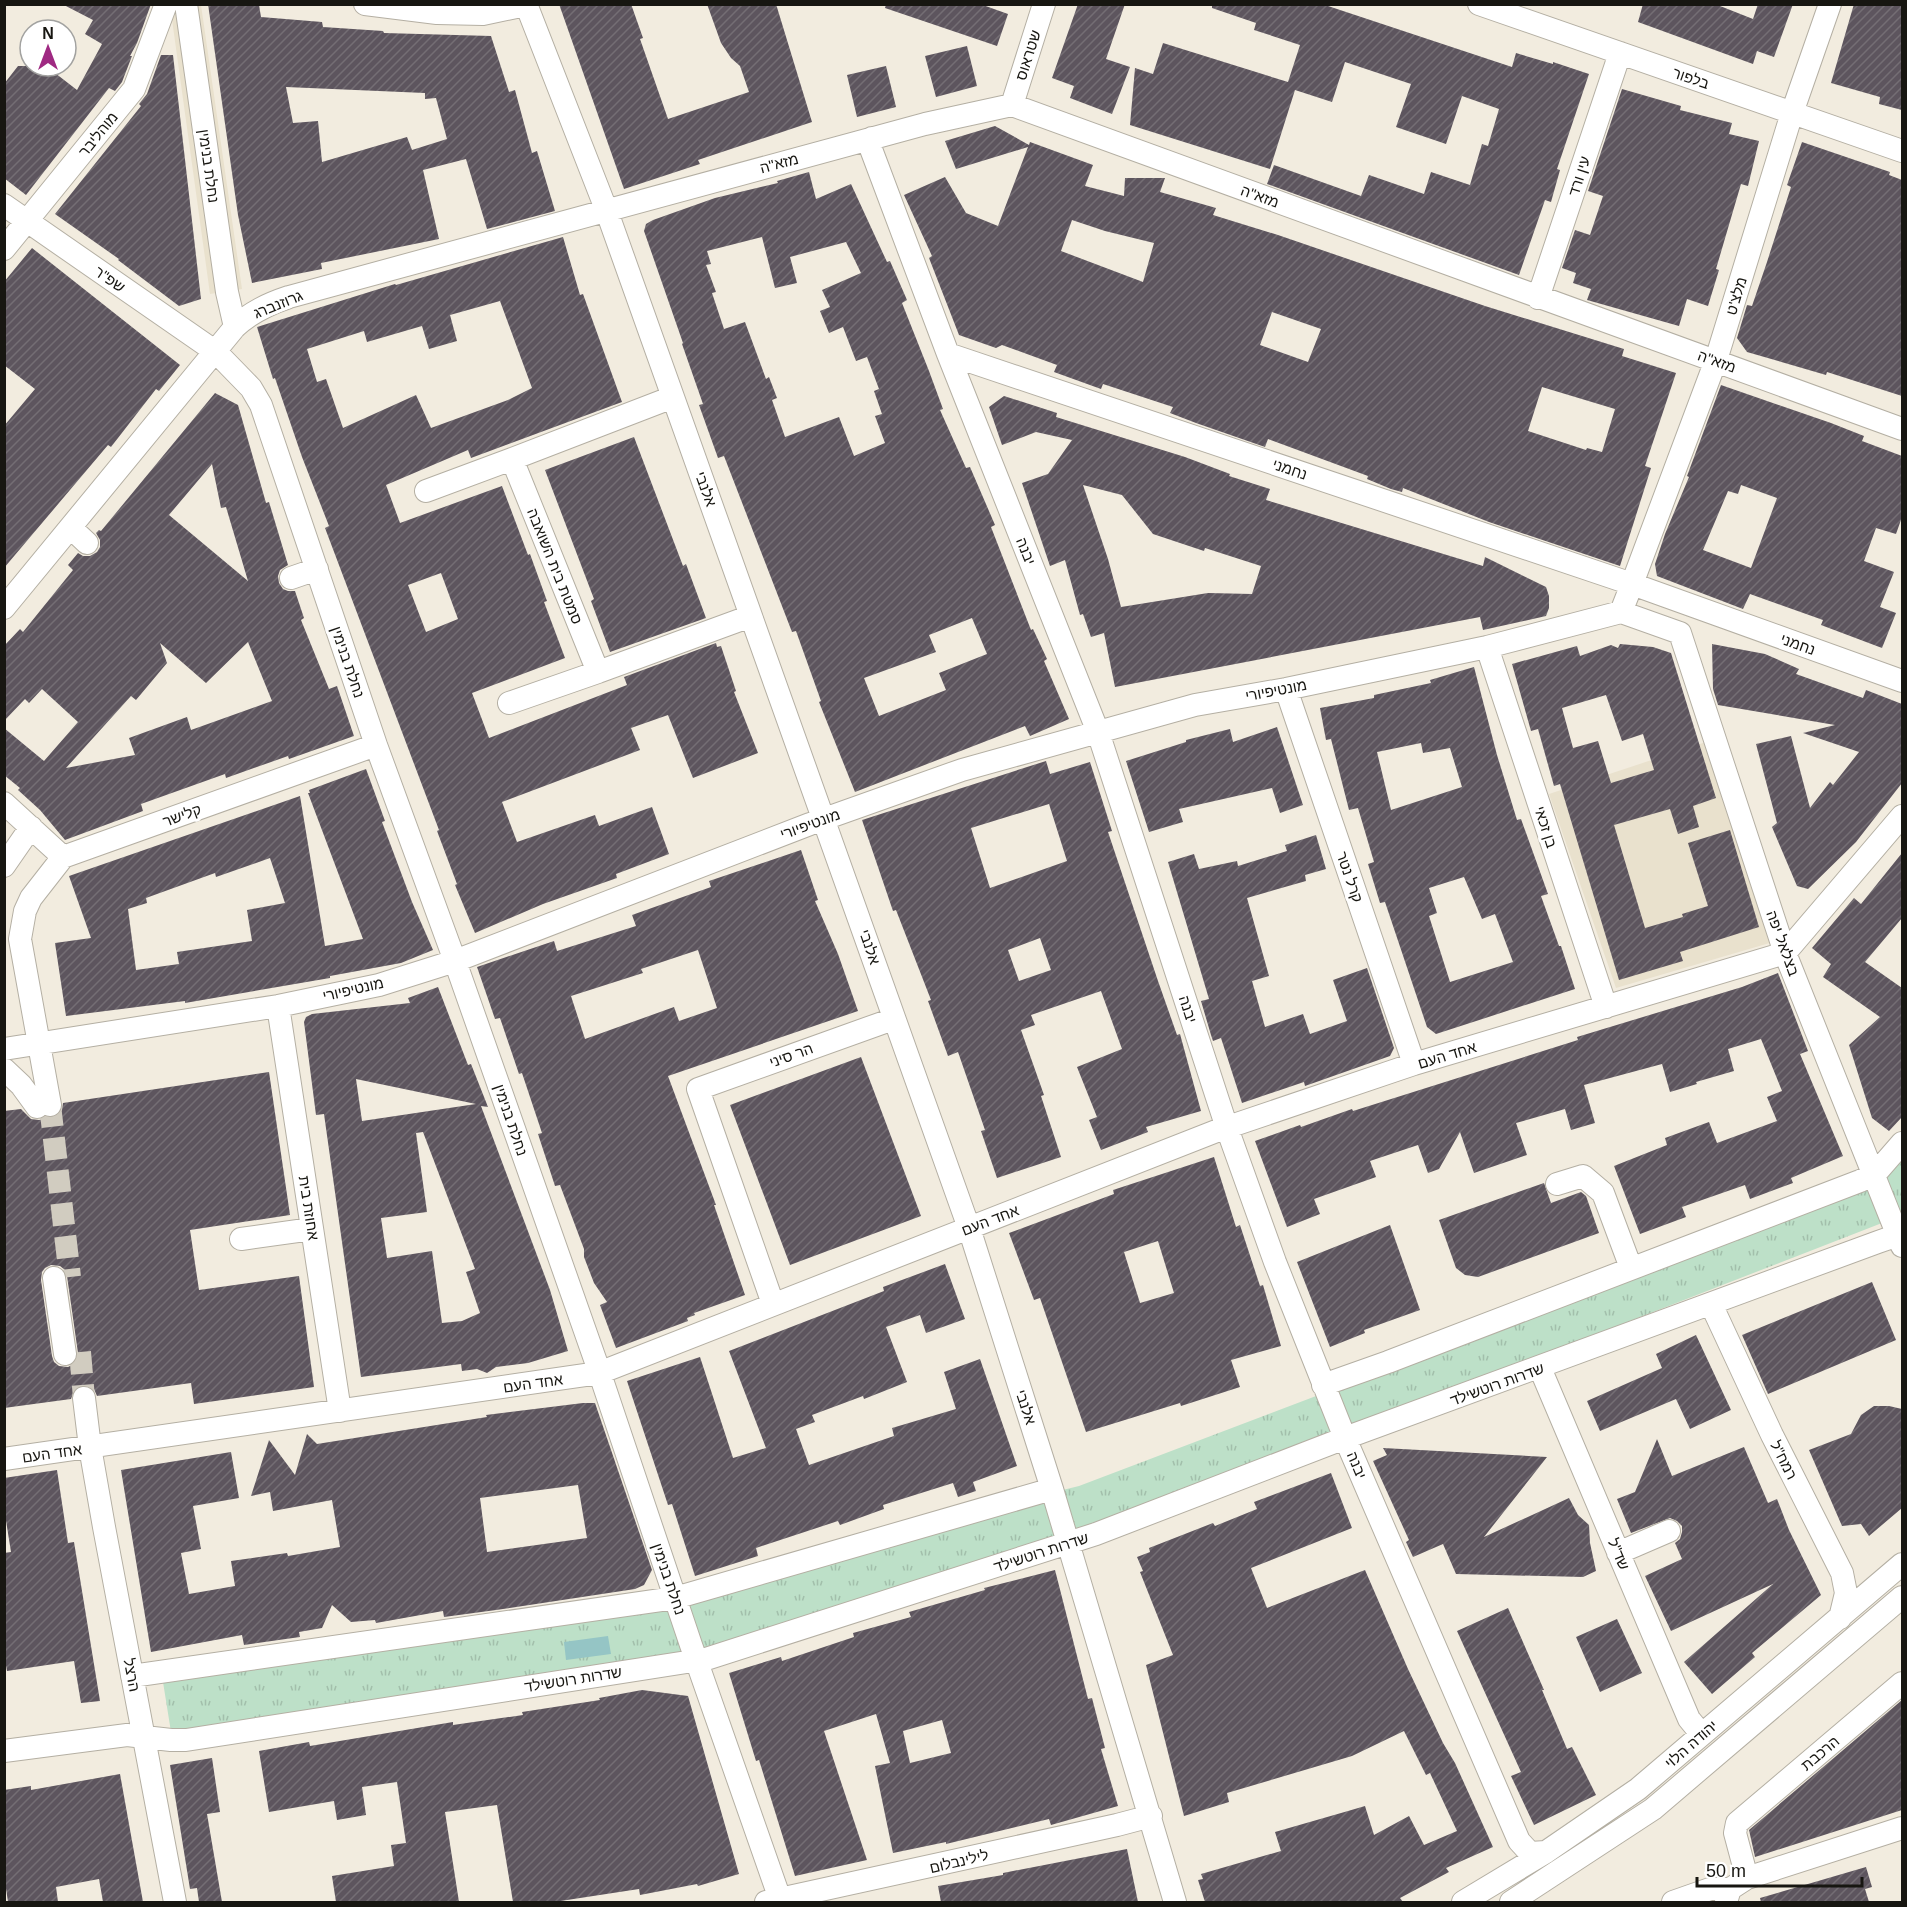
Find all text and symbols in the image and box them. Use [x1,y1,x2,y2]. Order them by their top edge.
north arrow [18,18,78,78]
text: N [42,25,54,42]
street label: שטראוס [1012,28,1044,82]
street label: בלפור [1671,64,1711,92]
street label: מוהליבר [75,108,121,160]
street label: נחלת בנימין [195,128,223,204]
street label: מזא"ה [758,150,800,176]
street label: עין ורד [1565,154,1593,198]
street label: מזא"ה [1239,181,1281,211]
street label: שפ"ר [91,262,129,296]
street label: מלצ'ט [1722,275,1750,317]
street label: גרוזנברג [251,286,305,322]
street label: מזא"ה [1696,346,1738,376]
street label: נחמני [1270,455,1310,483]
street label: אלנבי [692,469,720,509]
street label: סמטת בית השואבה [524,505,586,627]
street label: יבנה [1013,535,1039,567]
street label: נחלת בנימין [328,624,368,700]
street label: נחמני [1778,630,1818,658]
street label: מונטיפיורי [1244,676,1308,704]
street label: קלישר [160,800,204,830]
street label: בן זכאי [1531,804,1561,850]
street label: מונטיפיורי [778,805,842,843]
street label: קרל נטר [1333,849,1367,905]
street label: בצלאל יפה [1763,908,1803,978]
street label: אלנבי [856,927,884,967]
street label: מונטיפיורי [321,974,385,1004]
street label: יבנה [1176,993,1200,1025]
street label: אחד העם [1416,1038,1479,1072]
street label: הר סיני [767,1039,815,1071]
street label: נחלת בנימין [491,1082,531,1158]
street label: אחוזת בית [296,1174,323,1242]
street label: אחד העם [959,1201,1022,1239]
street label: שדרות רוטשילד [1448,1359,1546,1409]
street label: אחד העם [502,1370,565,1396]
street label: אלנבי [1012,1387,1040,1427]
street label: רמח"ל [1767,1438,1801,1482]
street label: אחד העם [21,1440,84,1466]
street label: יבנה [1344,1449,1370,1481]
street label: שדרות רוטשילד [992,1529,1091,1575]
street label: שד"ל [1605,1536,1633,1572]
street label: נחלת בנימין [649,1541,689,1617]
street label: הרצל [120,1657,144,1693]
street label: שדרות רוטשילד [523,1663,623,1695]
street label: יהודה הלוי [1661,1717,1721,1771]
street label: הרכבת [1798,1732,1842,1774]
street label: לילינבלום [928,1846,990,1876]
scale bar [1697,1850,1862,1888]
text: 50 m [1706,1861,1746,1881]

